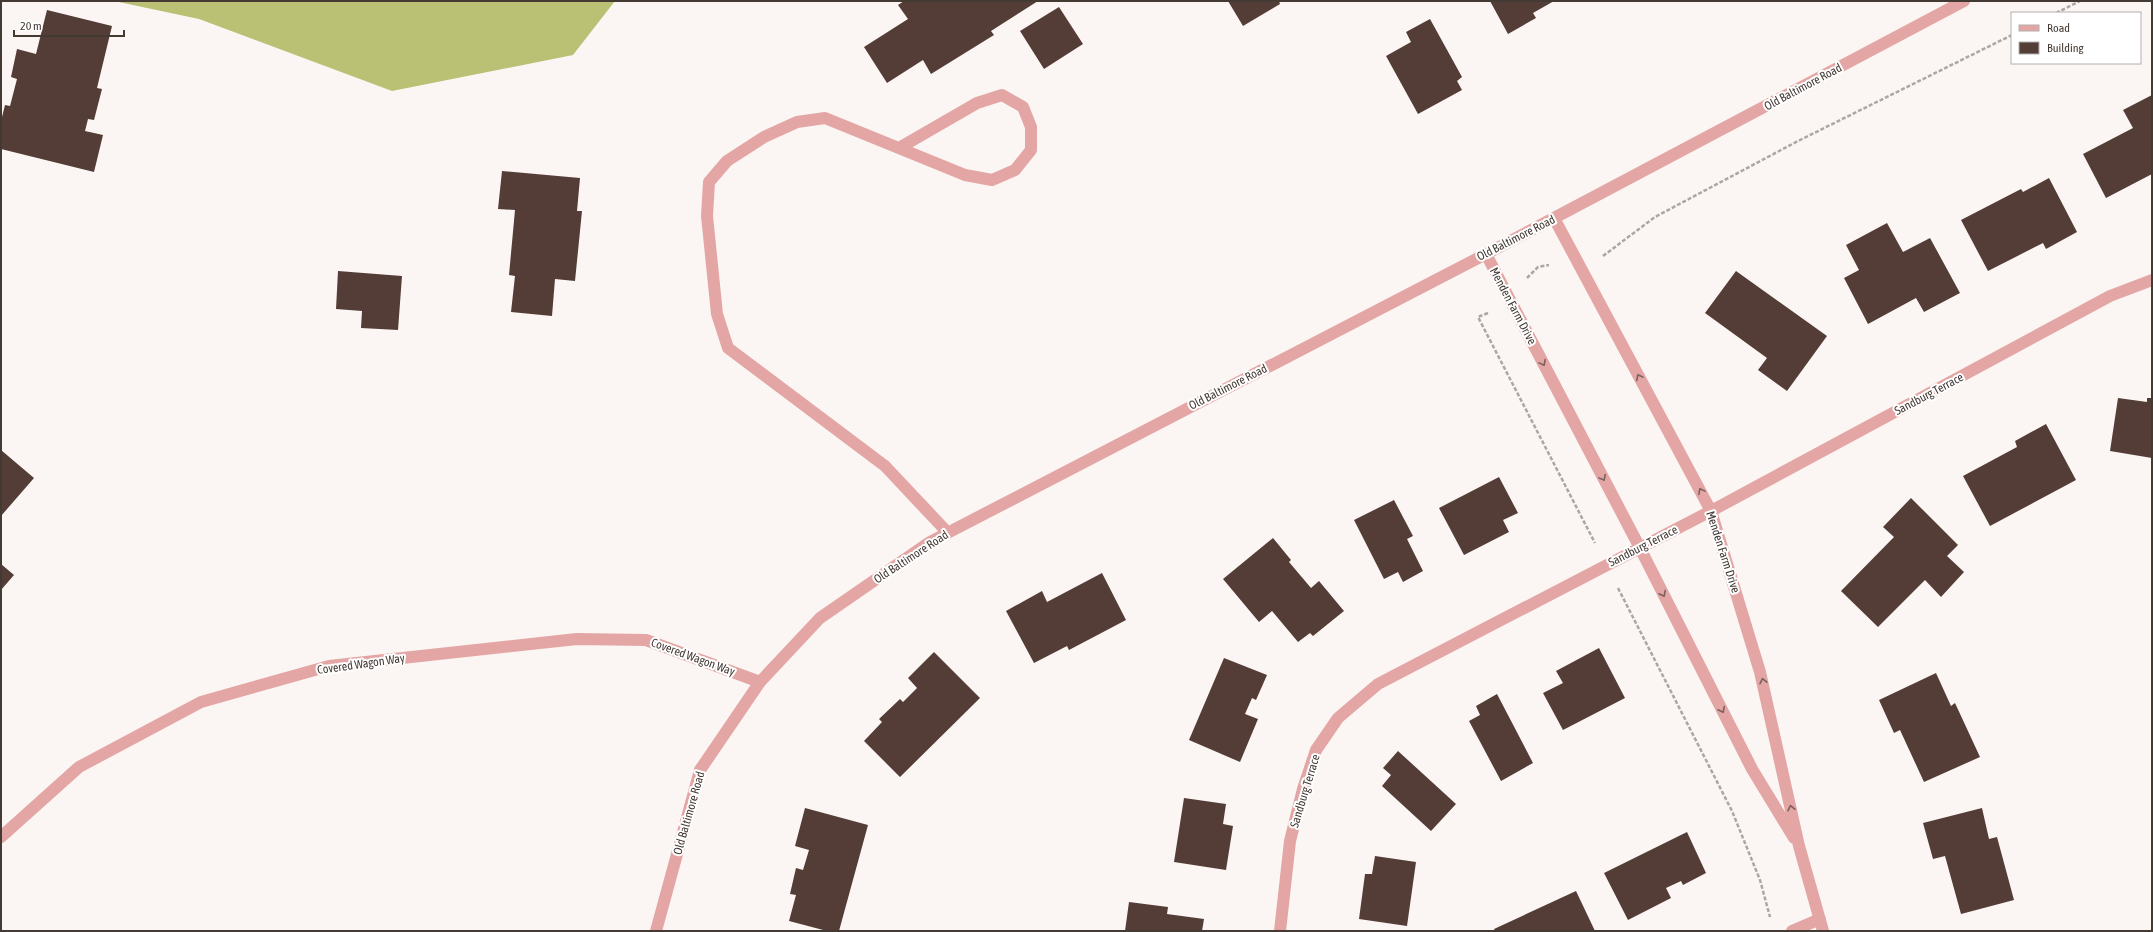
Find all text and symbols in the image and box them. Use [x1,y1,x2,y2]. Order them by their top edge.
scale bar [14,12,124,38]
legend [2011,12,2141,64]
text: 20 m [20,19,42,33]
text: Road [2047,21,2070,35]
text: Building [2047,41,2085,55]
street label: Old Baltimore Road [1762,61,1844,113]
street label: Old Baltimore Road [1475,212,1557,264]
street label: Menden Farm Drive [1487,265,1539,347]
one-way arrow [1538,359,1545,366]
street label: Old Baltimore Road [1187,361,1269,413]
street label: Sandburg Terrace [1892,370,1966,418]
one-way arrow [1636,374,1644,381]
one-way arrow [1598,474,1606,481]
one-way arrow [1698,488,1705,496]
street label: Menden Farm Drive [1703,509,1743,595]
street label: Sandburg Terrace [1606,523,1680,569]
street label: Old Baltimore Road [871,528,951,586]
one-way arrow [1658,589,1666,597]
street label: Covered Wagon Way [649,635,737,679]
street label: Covered Wagon Way [316,651,406,677]
one-way arrow [1759,678,1767,684]
one-way arrow [1717,705,1724,713]
street label: Sandburg Terrace [1287,753,1323,829]
street label: Old Baltimore Road [670,770,708,856]
one-way arrow [1787,805,1795,811]

